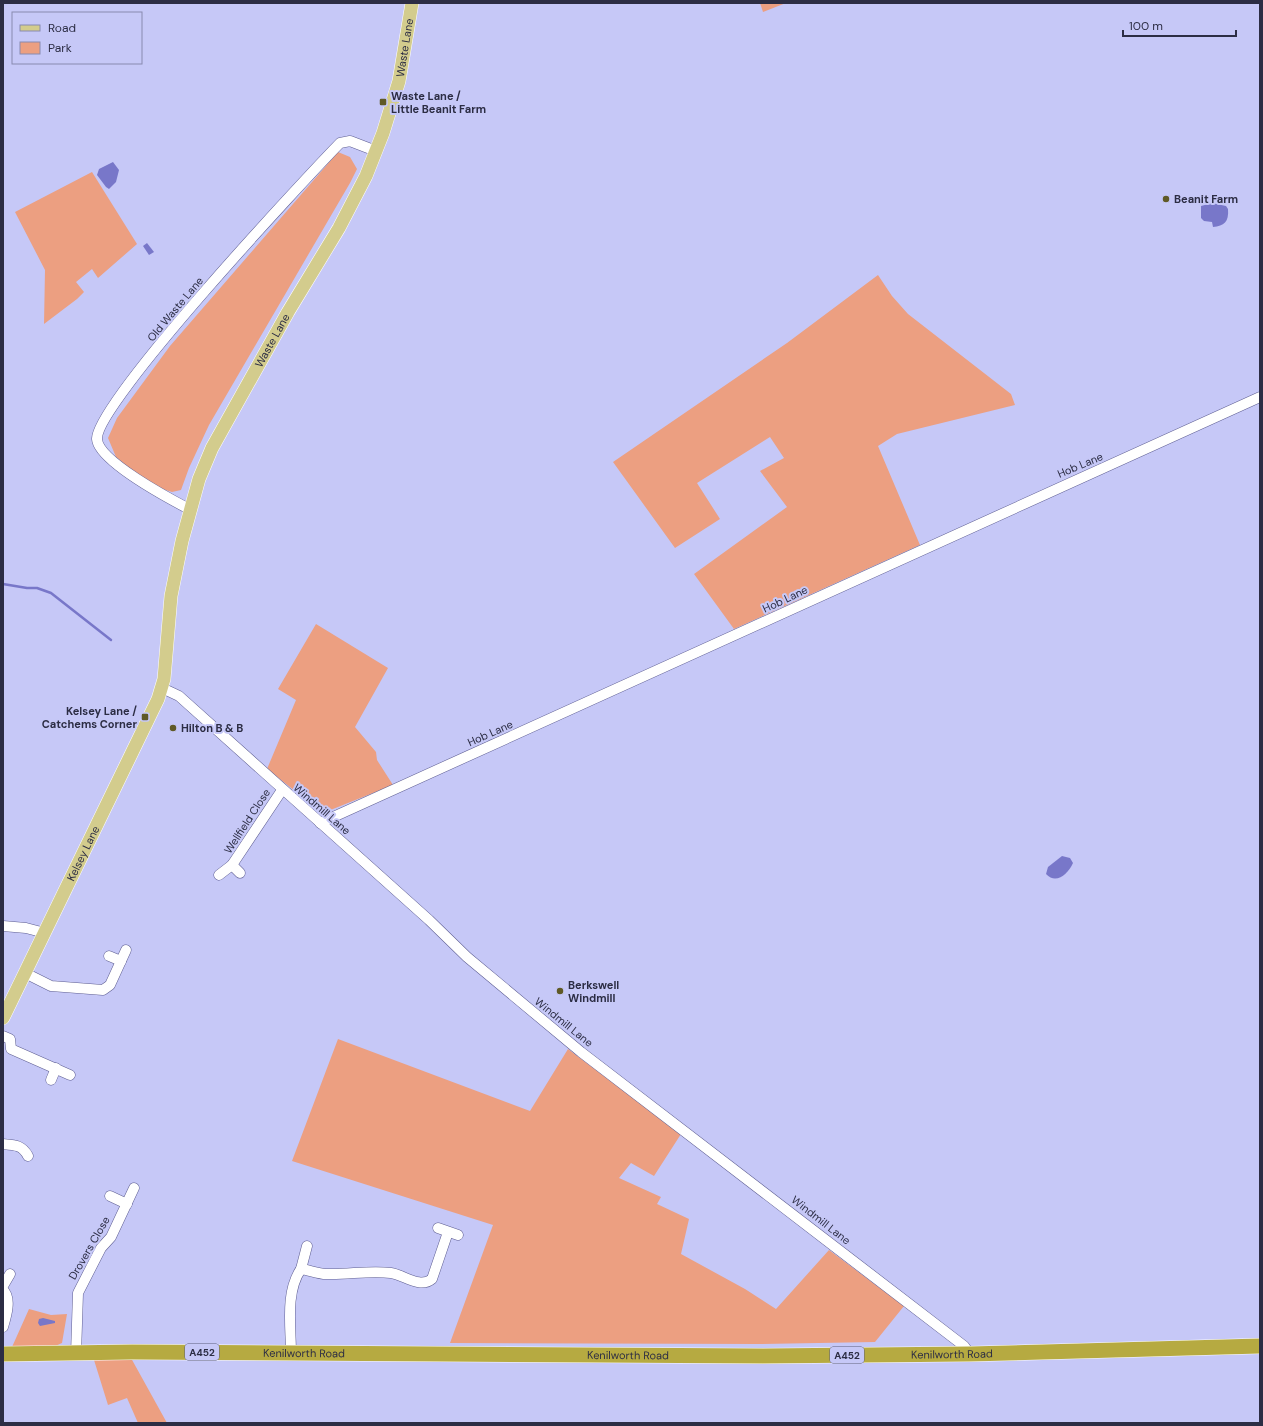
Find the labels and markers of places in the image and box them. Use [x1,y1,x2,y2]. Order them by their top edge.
place label: Waste Lane / Little Beanit Farm [391,89,486,116]
marker: Waste Lane / Little Beanit Farm [378,97,388,107]
place label: Beanit Farm [1174,192,1238,206]
marker: Beanit Farm [1161,194,1171,204]
place label: Kelsey Lane / Catchems Corner [42,704,137,731]
marker: Kelsey Lane / Catchems Corner [140,712,150,722]
place label: Hilton B & B [181,721,243,735]
marker: Hilton B & B [168,723,178,733]
place label: Berkswell Windmill [568,978,619,1005]
marker: Berkswell Windmill [555,986,565,996]

